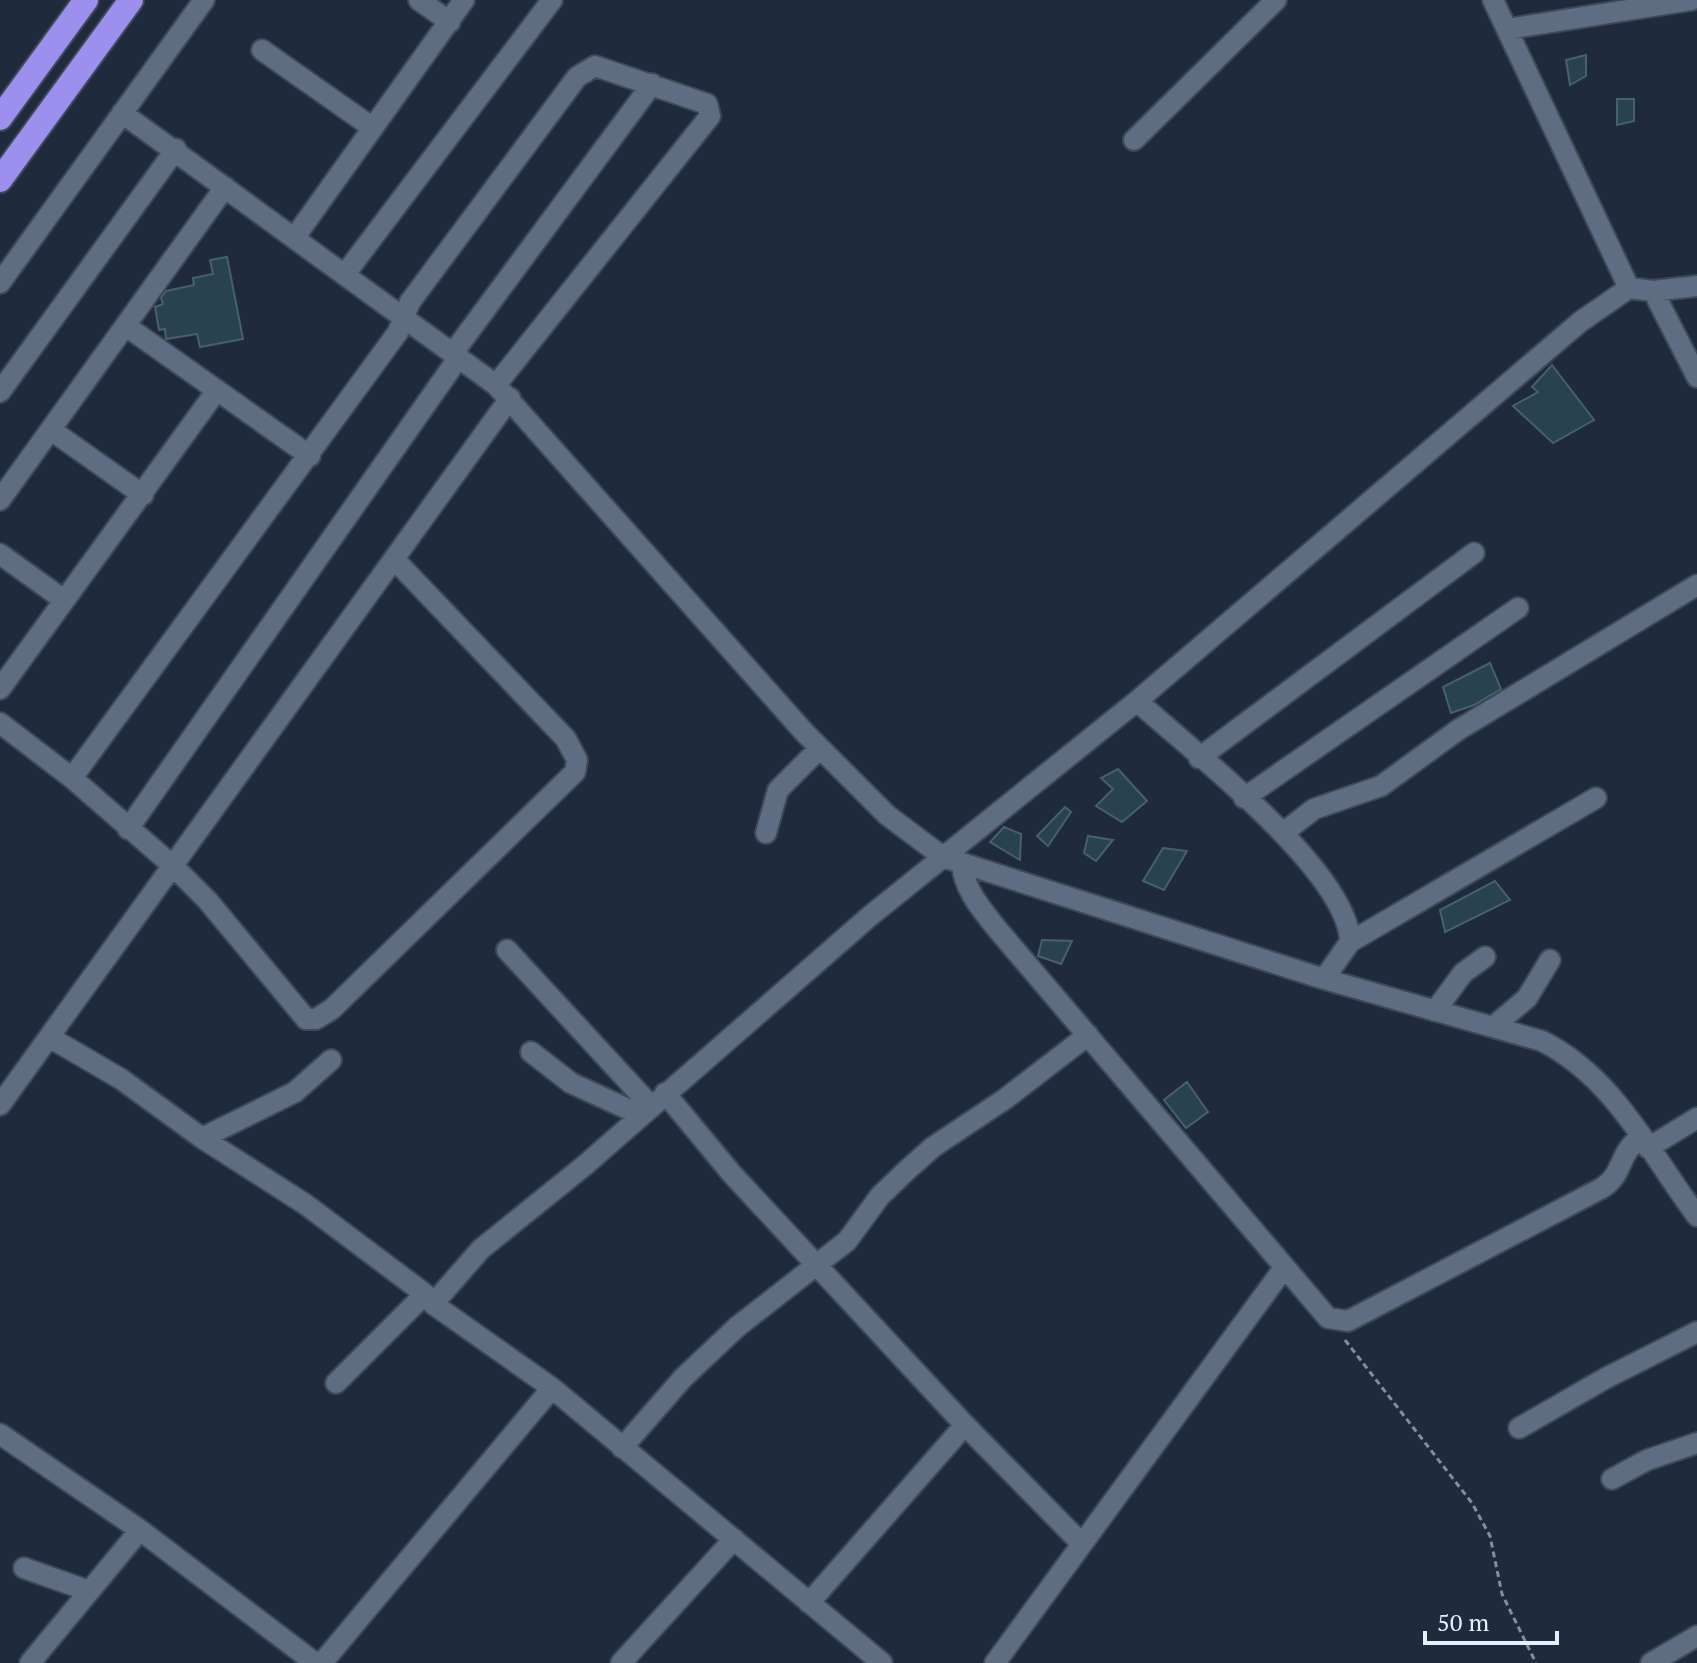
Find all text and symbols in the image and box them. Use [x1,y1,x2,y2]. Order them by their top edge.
scale bar [1425,1595,1557,1645]
text: 50 m [1437,1606,1489,1638]

